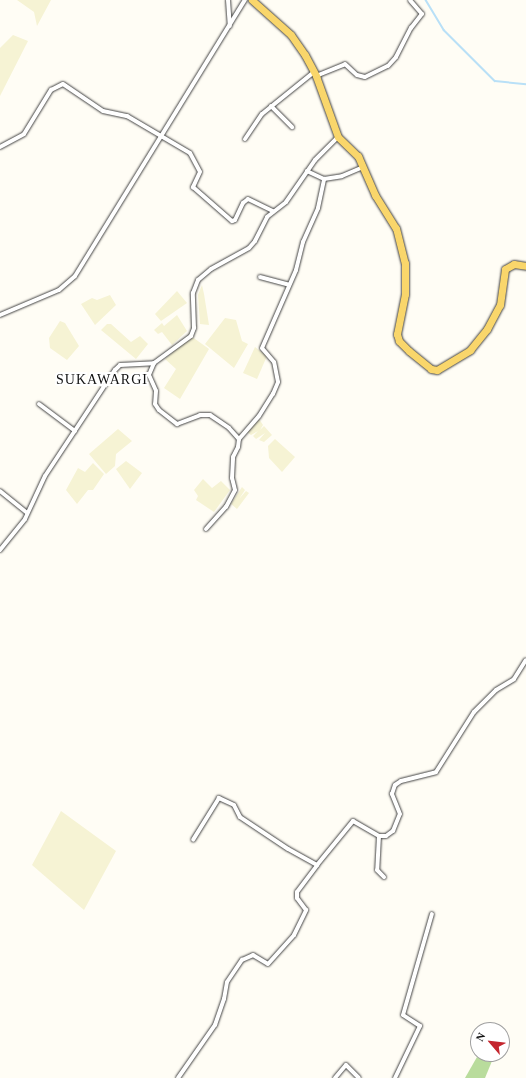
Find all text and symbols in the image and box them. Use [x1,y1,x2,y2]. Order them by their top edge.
district label: SUKAWARGI [56,372,148,388]
north arrow [470,1022,510,1062]
text: N [473,1031,487,1043]

